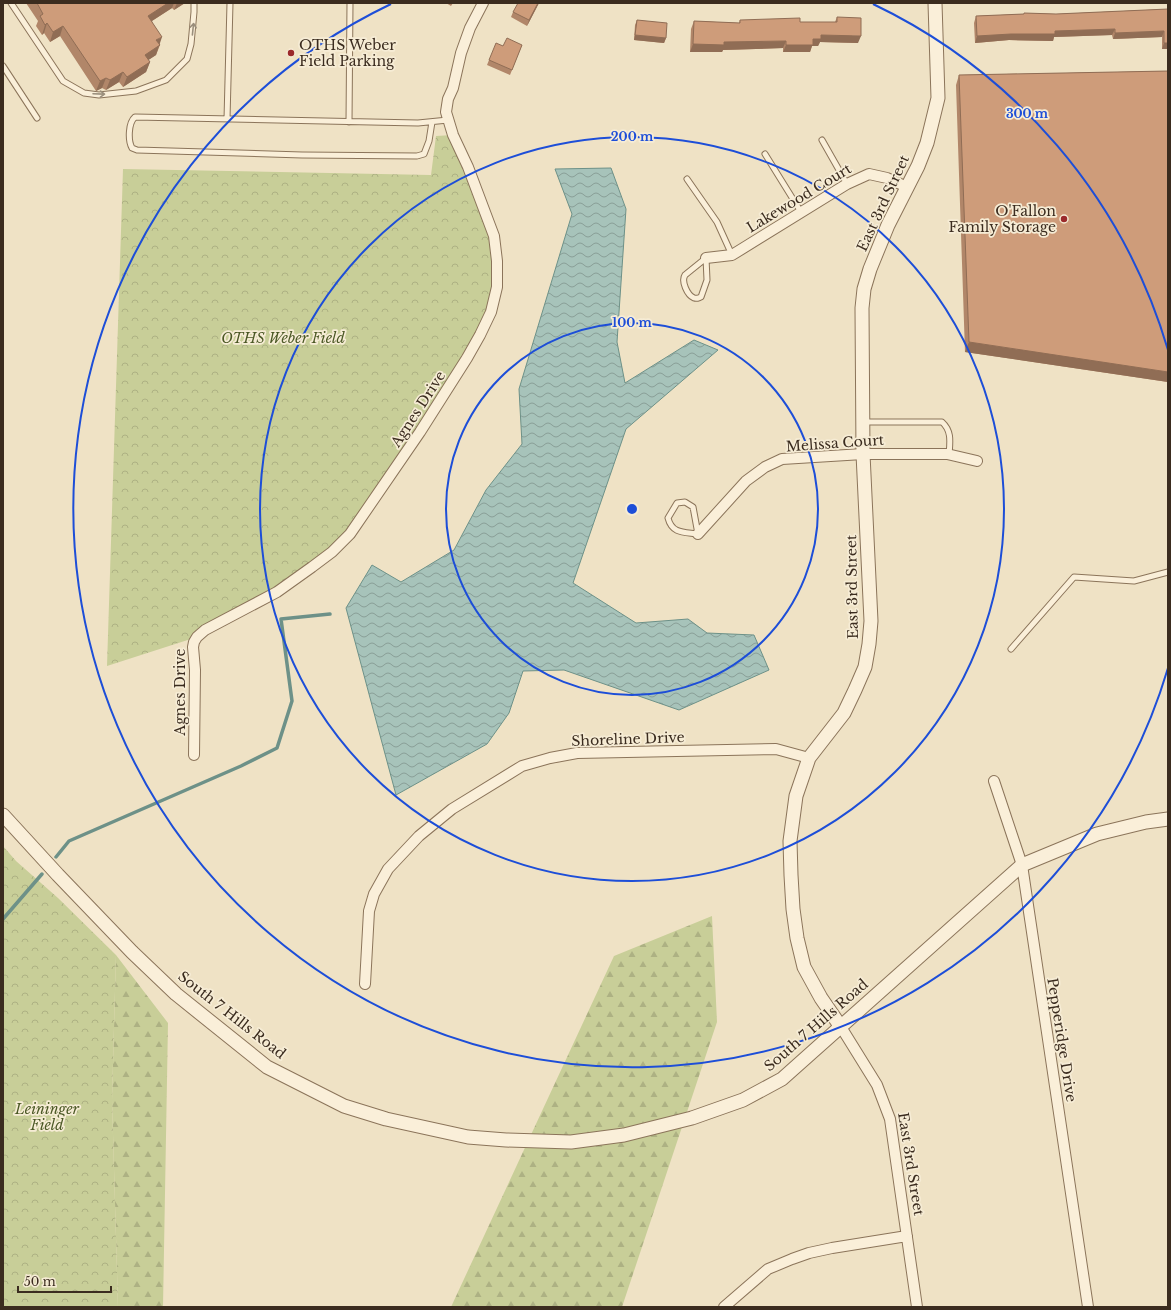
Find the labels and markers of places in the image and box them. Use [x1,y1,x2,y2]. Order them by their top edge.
place label: OTHS Weber Field Parking [299,36,396,70]
marker: OTHS Weber Field Parking [286,48,296,58]
place label: O'Fallon Family Storage [948,202,1056,236]
marker: O'Fallon Family Storage [1059,214,1069,224]
centre of rings [625,502,639,516]

